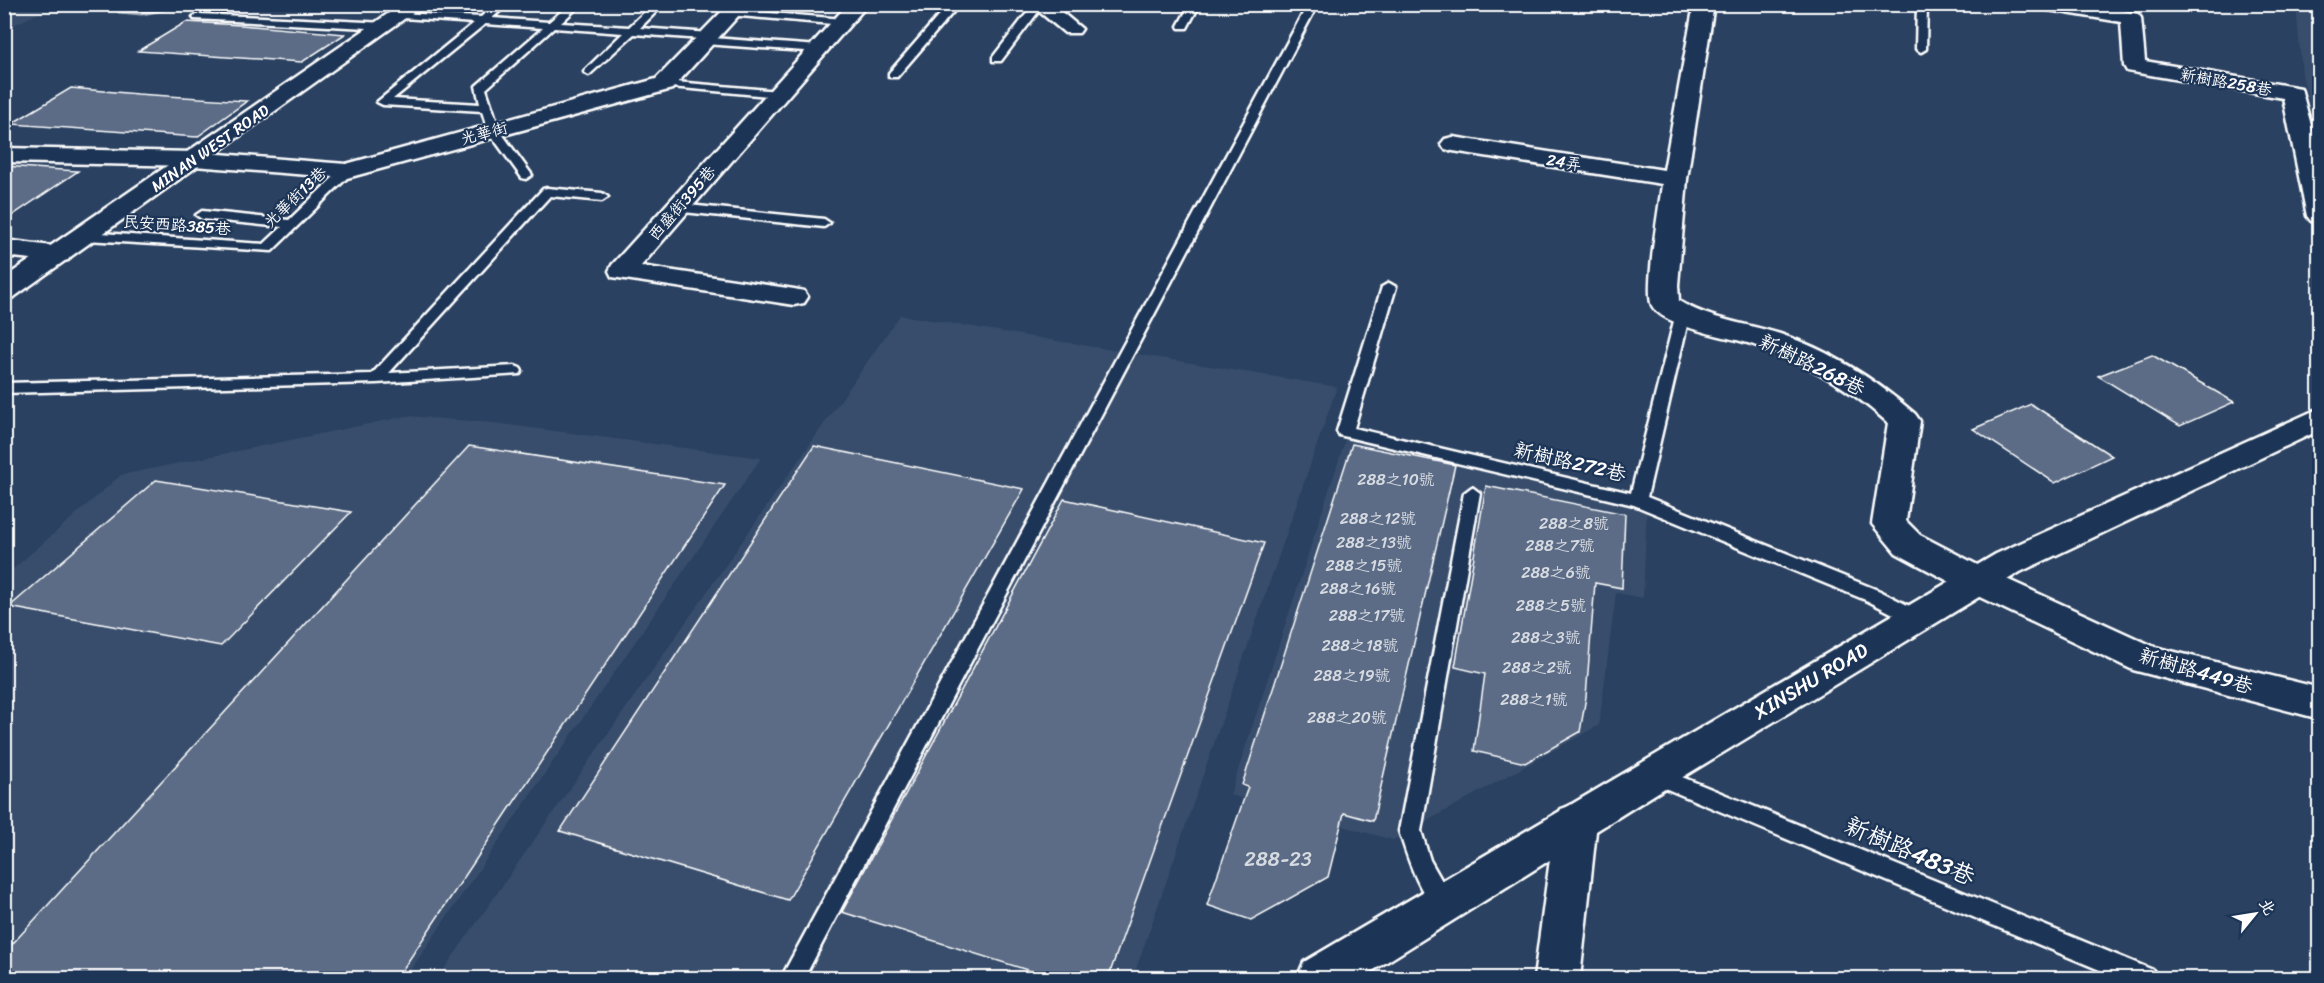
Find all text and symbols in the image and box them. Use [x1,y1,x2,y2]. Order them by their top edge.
street label: 新樹路258巷 [2178,60,2274,104]
street label: MINAN WEST ROAD [144,96,276,200]
street label: 光華街 [457,113,511,153]
street label: 24弄 [1544,145,1584,179]
street label: 光華街13巷 [256,159,334,235]
street label: 西盛街395巷 [641,159,723,247]
street label: 民安西路385巷 [122,207,232,243]
street label: 新樹路268巷 [1753,324,1872,406]
street label: 新樹路272巷 [1510,432,1631,492]
house number: 288之10號 [1357,465,1435,494]
house number: 288之12號 [1340,504,1416,533]
house number: 288之8號 [1539,509,1609,538]
house number: 288之13號 [1336,528,1412,557]
house number: 288之7號 [1525,531,1595,560]
house number: 288之15號 [1325,551,1403,580]
house number: 288之6號 [1521,558,1591,587]
house number: 288之16號 [1320,574,1396,603]
house number: 288之5號 [1516,591,1586,620]
house number: 288之17號 [1329,601,1405,630]
house number: 288之3號 [1511,623,1581,652]
house number: 288之18號 [1321,631,1399,660]
street label: XINSHU ROAD [1746,633,1875,730]
street label: 新樹路449巷 [2135,638,2258,704]
house number: 288之2號 [1502,653,1572,682]
house number: 288之19號 [1313,661,1391,690]
house number: 288之1號 [1500,685,1568,714]
house number: 288之20號 [1307,703,1387,732]
street label: 新樹路483巷 [1838,805,1982,897]
house number: 288-23 [1244,842,1312,877]
north arrow [2225,884,2285,944]
text: 北 [2251,893,2284,921]

